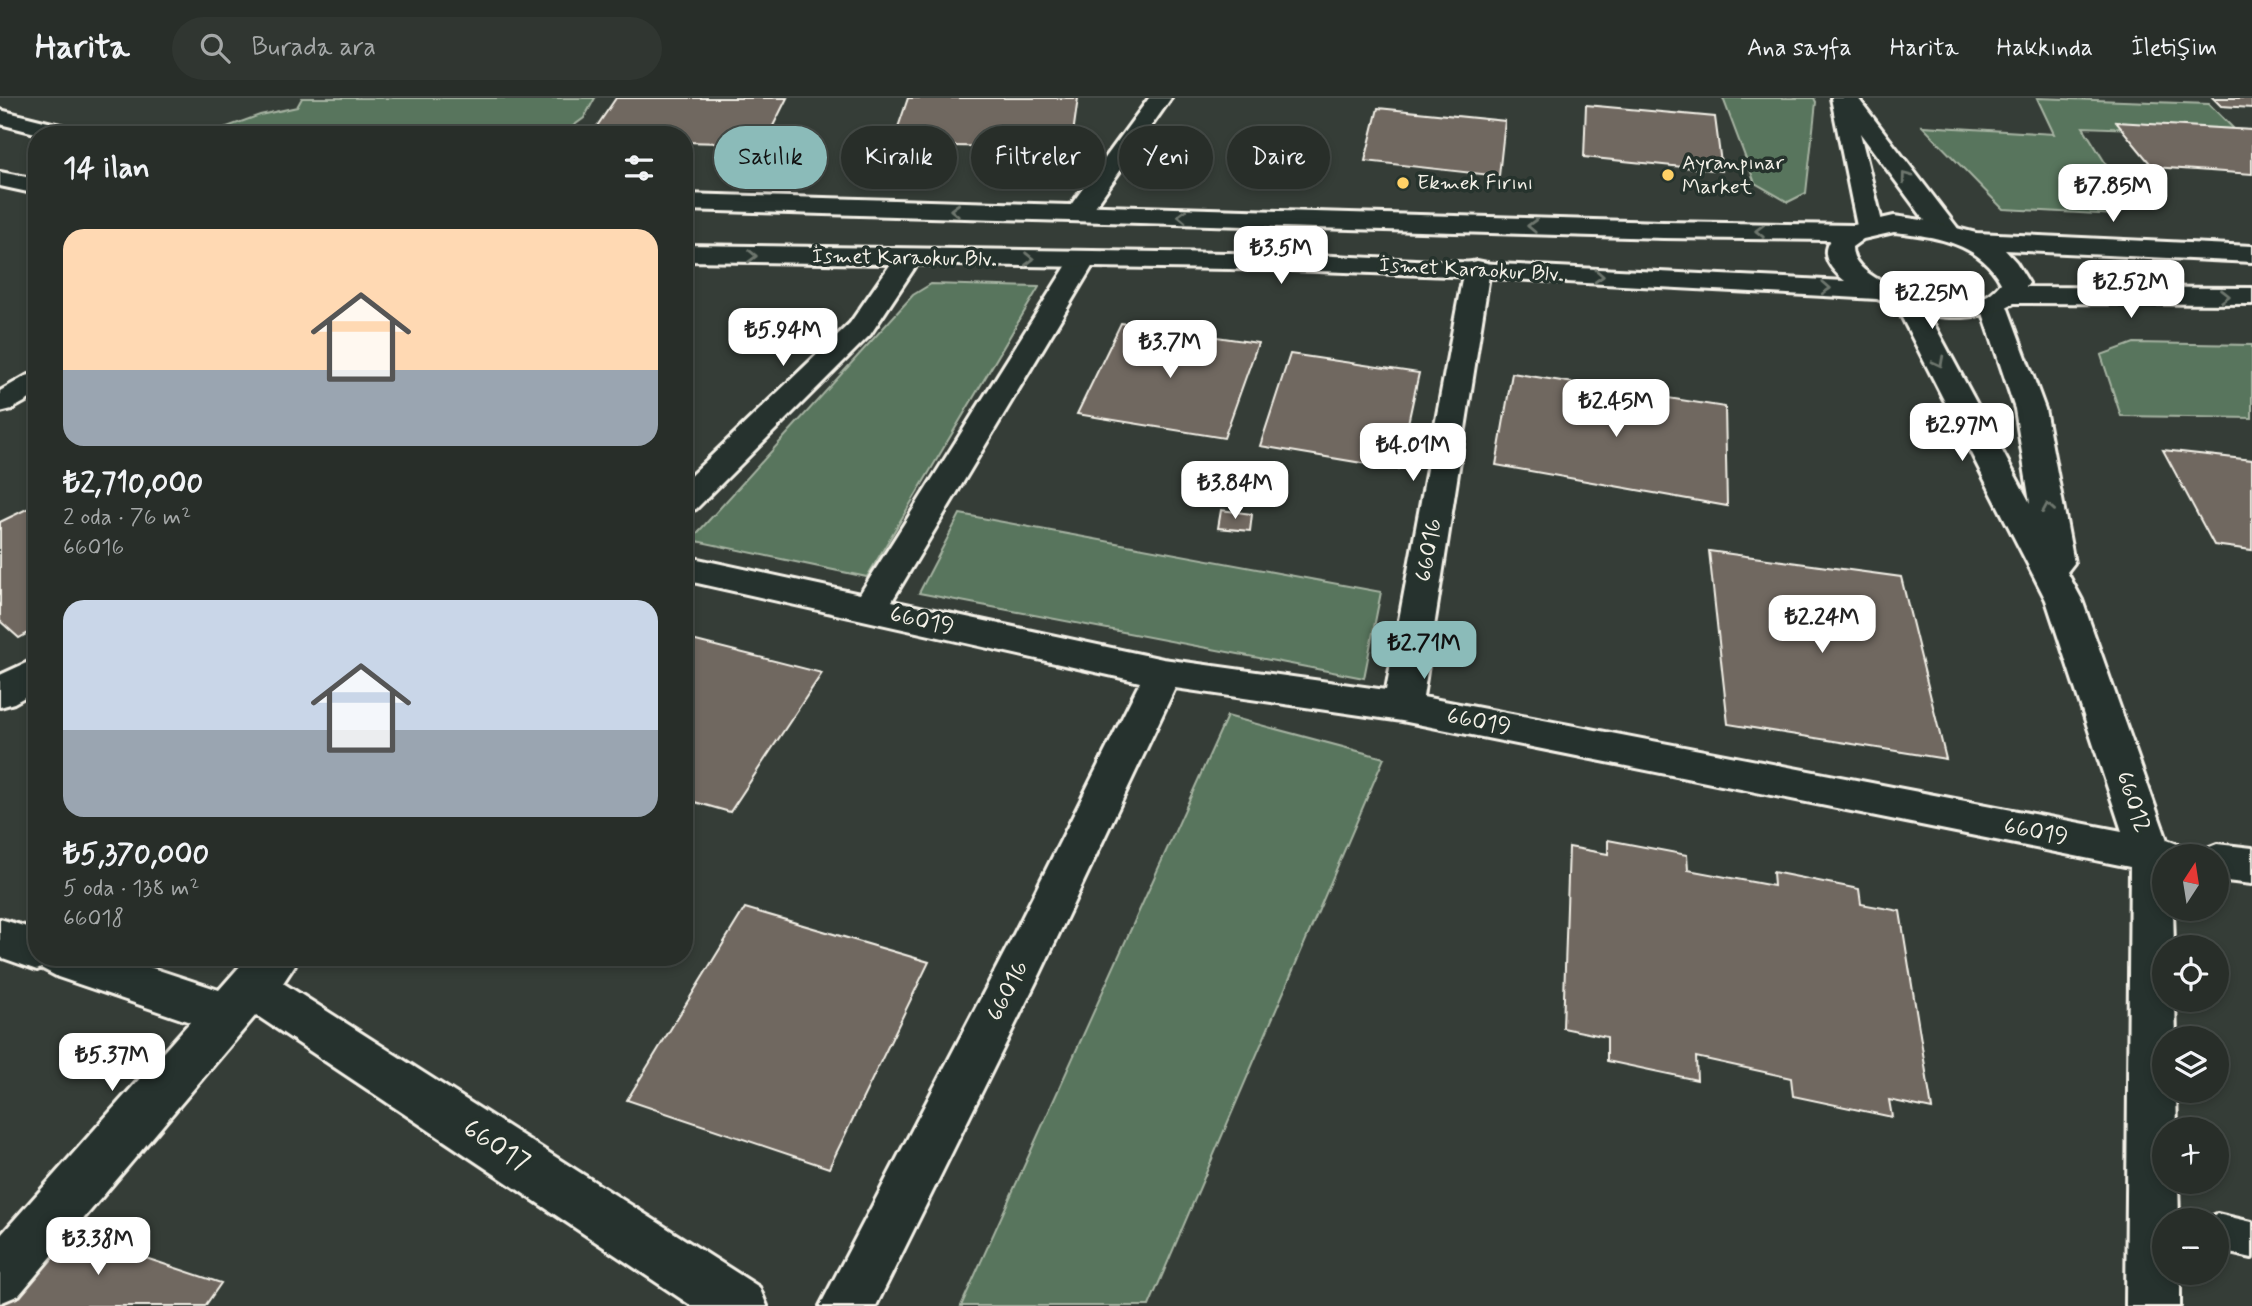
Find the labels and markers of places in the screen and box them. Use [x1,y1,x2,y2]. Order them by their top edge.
place label: Ayranpınar Market [1682,149,1784,201]
pin: ₺7.85M [2056,164,2170,224]
marker: Ayranpınar Market [1660,167,1676,183]
place label: Ekmek Fırını [1417,169,1533,197]
marker: Ekmek Fırını [1395,175,1411,191]
pin: ₺3.5M [1232,226,1330,286]
pin: ₺2.52M [2074,260,2188,320]
pin: ₺2.25M [1875,272,1989,331]
pin: ₺5.94M [726,308,840,368]
pin: ₺3.7M [1121,320,1219,380]
pin: ₺2.45M [1559,380,1673,439]
pin: ₺2.97M [1905,404,2019,463]
pin: ₺4.01M [1356,424,1470,483]
pin: ₺3.84M [1178,462,1292,521]
pin: ₺2.24M [1765,596,1879,655]
pin: ₺2.71M [1367,622,1481,681]
pin: ₺5.37M [55,1034,169,1093]
pin: ₺3.38M [41,1218,155,1277]

